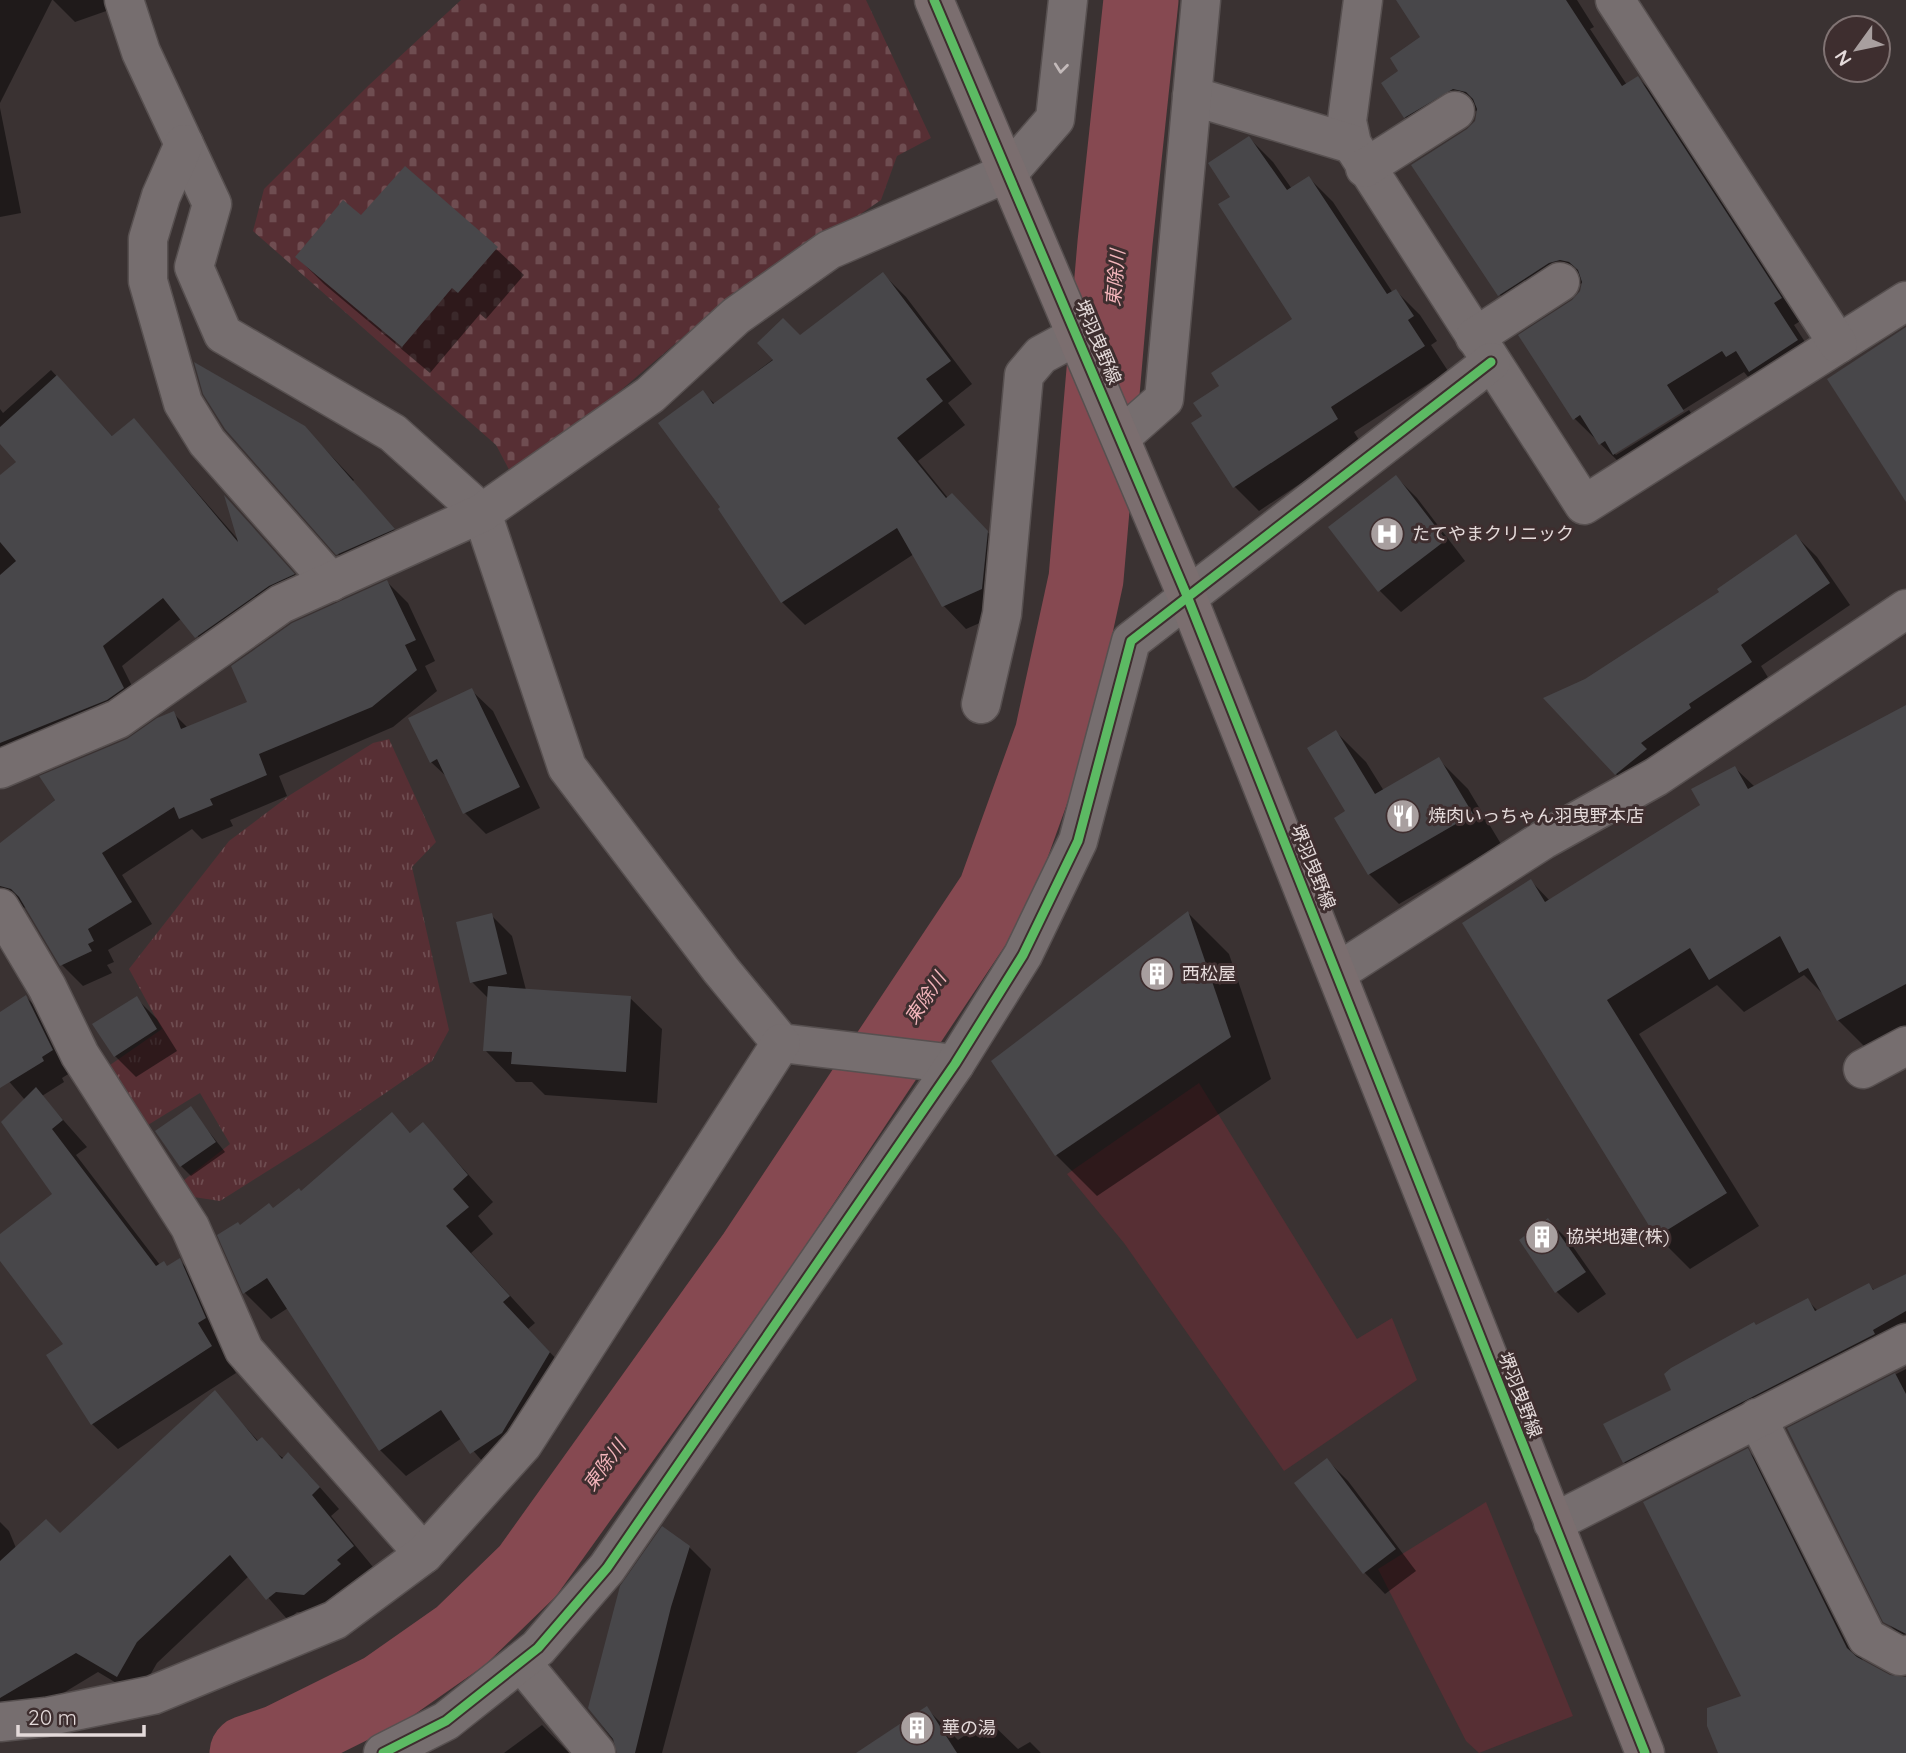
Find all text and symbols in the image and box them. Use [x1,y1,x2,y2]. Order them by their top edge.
north arrow [1822,14,1892,84]
text: N [1829,46,1857,71]
one-way arrow [1053,62,1068,74]
water label: 東除川 [1101,247,1130,307]
street label: 堺羽曳野線 [1070,296,1127,388]
hospital icon: たてやまクリニック [1368,515,1406,553]
place label: たてやまクリニック [1412,522,1574,545]
restaurant icon: 焼肉いっちゃん羽曳野本店 [1384,797,1422,835]
place label: 焼肉いっちゃん羽曳野本店 [1428,804,1644,827]
street label: 堺羽曳野線 [1286,821,1341,913]
building icon: 西松屋 [1138,955,1176,993]
place label: 西松屋 [1182,962,1236,985]
water label: 東除川 [899,966,952,1028]
building icon: 協栄地建(株) [1523,1218,1561,1256]
place label: 協栄地建(株) [1566,1225,1669,1248]
street label: 堺羽曳野線 [1494,1349,1547,1441]
water label: 東除川 [578,1433,632,1495]
scale bar [18,1694,144,1738]
text: 20 m [28,1704,77,1730]
building icon: 華の湯 [898,1709,936,1747]
place label: 華の湯 [942,1716,996,1739]

